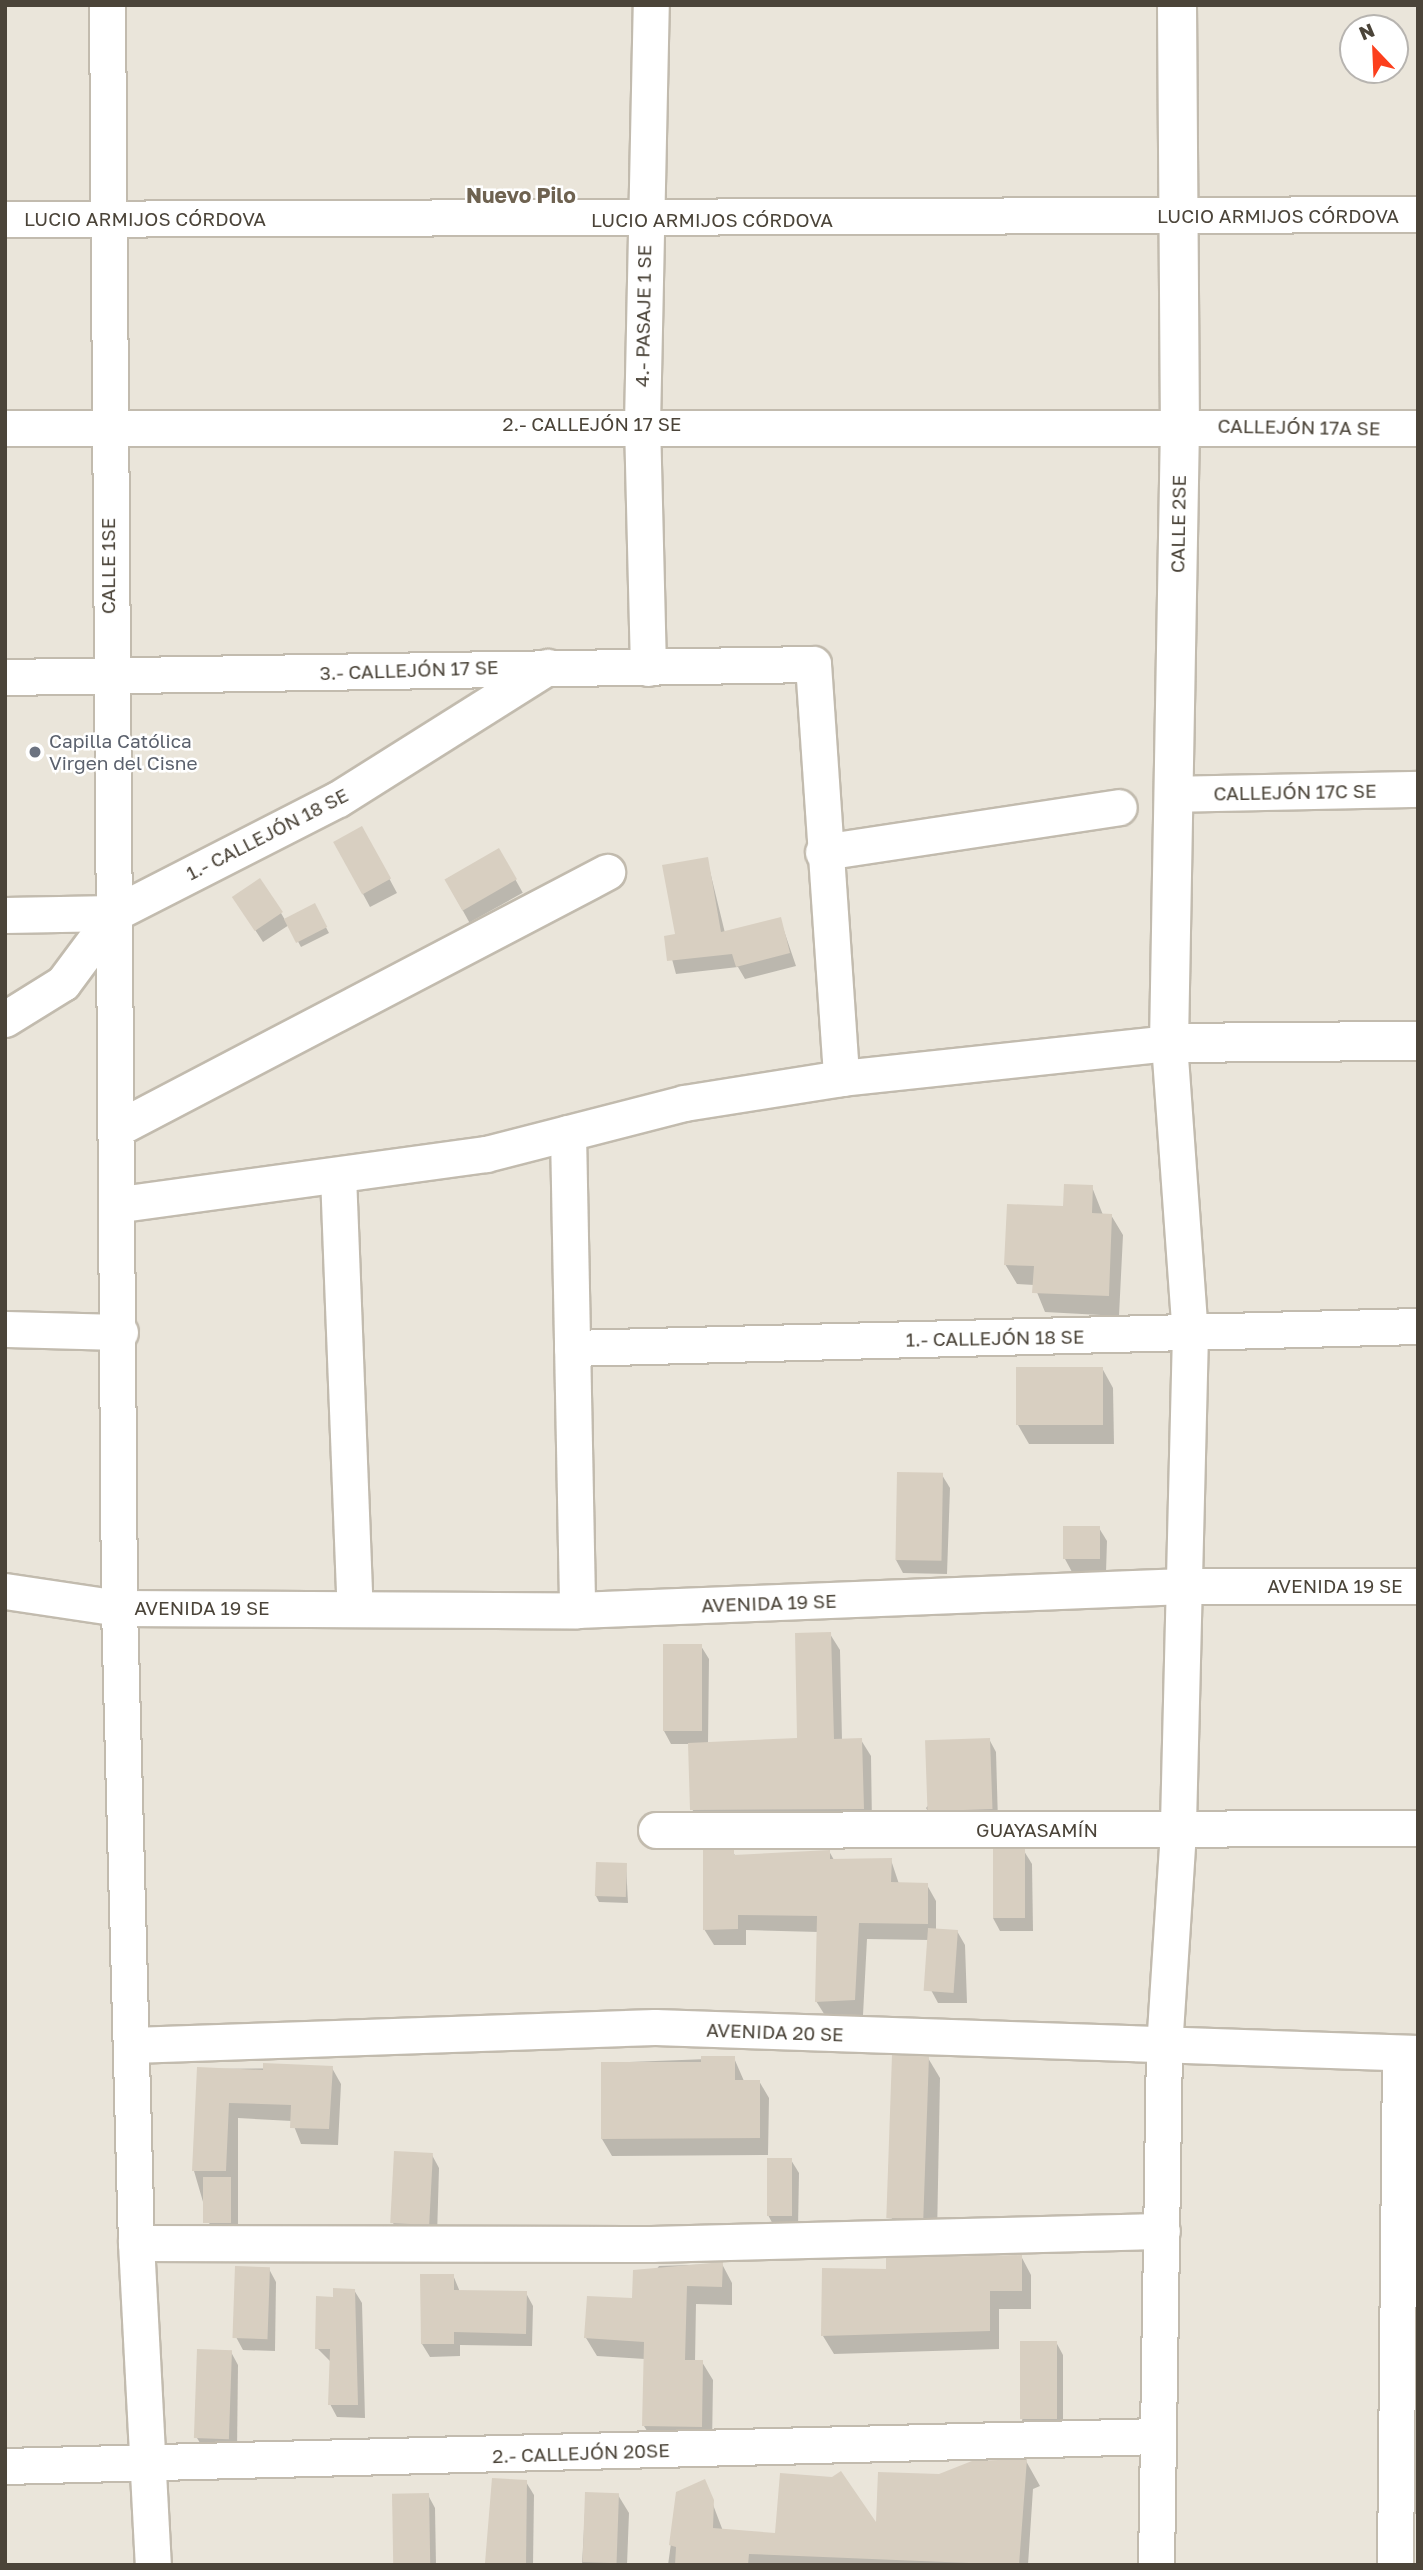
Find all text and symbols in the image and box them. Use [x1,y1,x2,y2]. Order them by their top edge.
north arrow [1339,14,1409,84]
text: N [1355,18,1378,44]
district label: Nuevo Pilo [466,182,576,208]
street label: LUCIO ARMIJOS CÓRDOVA [1157,205,1399,227]
street label: LUCIO ARMIJOS CÓRDOVA [24,208,266,230]
street label: LUCIO ARMIJOS CÓRDOVA [591,209,833,231]
street label: 4.- PASAJE 1 SE [630,245,656,387]
street label: 2.- CALLEJÓN 17 SE [503,413,681,435]
street label: CALLEJÓN 17A SE [1217,414,1381,440]
street label: CALLE 2SE [1166,475,1190,573]
street label: CALLE 1SE [97,518,119,614]
street label: 3.- CALLEJÓN 17 SE [319,655,499,685]
place label: Capilla Católica Virgen del Cisne [49,730,198,774]
marker: Capilla Católica Virgen del Cisne [27,744,43,760]
street label: CALLEJÓN 17C SE [1213,779,1377,805]
street label: 1.- CALLEJÓN 18 SE [182,783,352,885]
street label: 1.- CALLEJÓN 18 SE [906,1325,1084,1351]
street label: AVENIDA 19 SE [1267,1575,1403,1597]
street label: AVENIDA 19 SE [701,1589,837,1617]
street label: AVENIDA 19 SE [134,1597,270,1619]
street label: GUAYASAMÍN [976,1819,1098,1841]
street label: AVENIDA 20 SE [706,2018,844,2046]
street label: 2.- CALLEJÓN 20SE [492,2439,670,2467]

